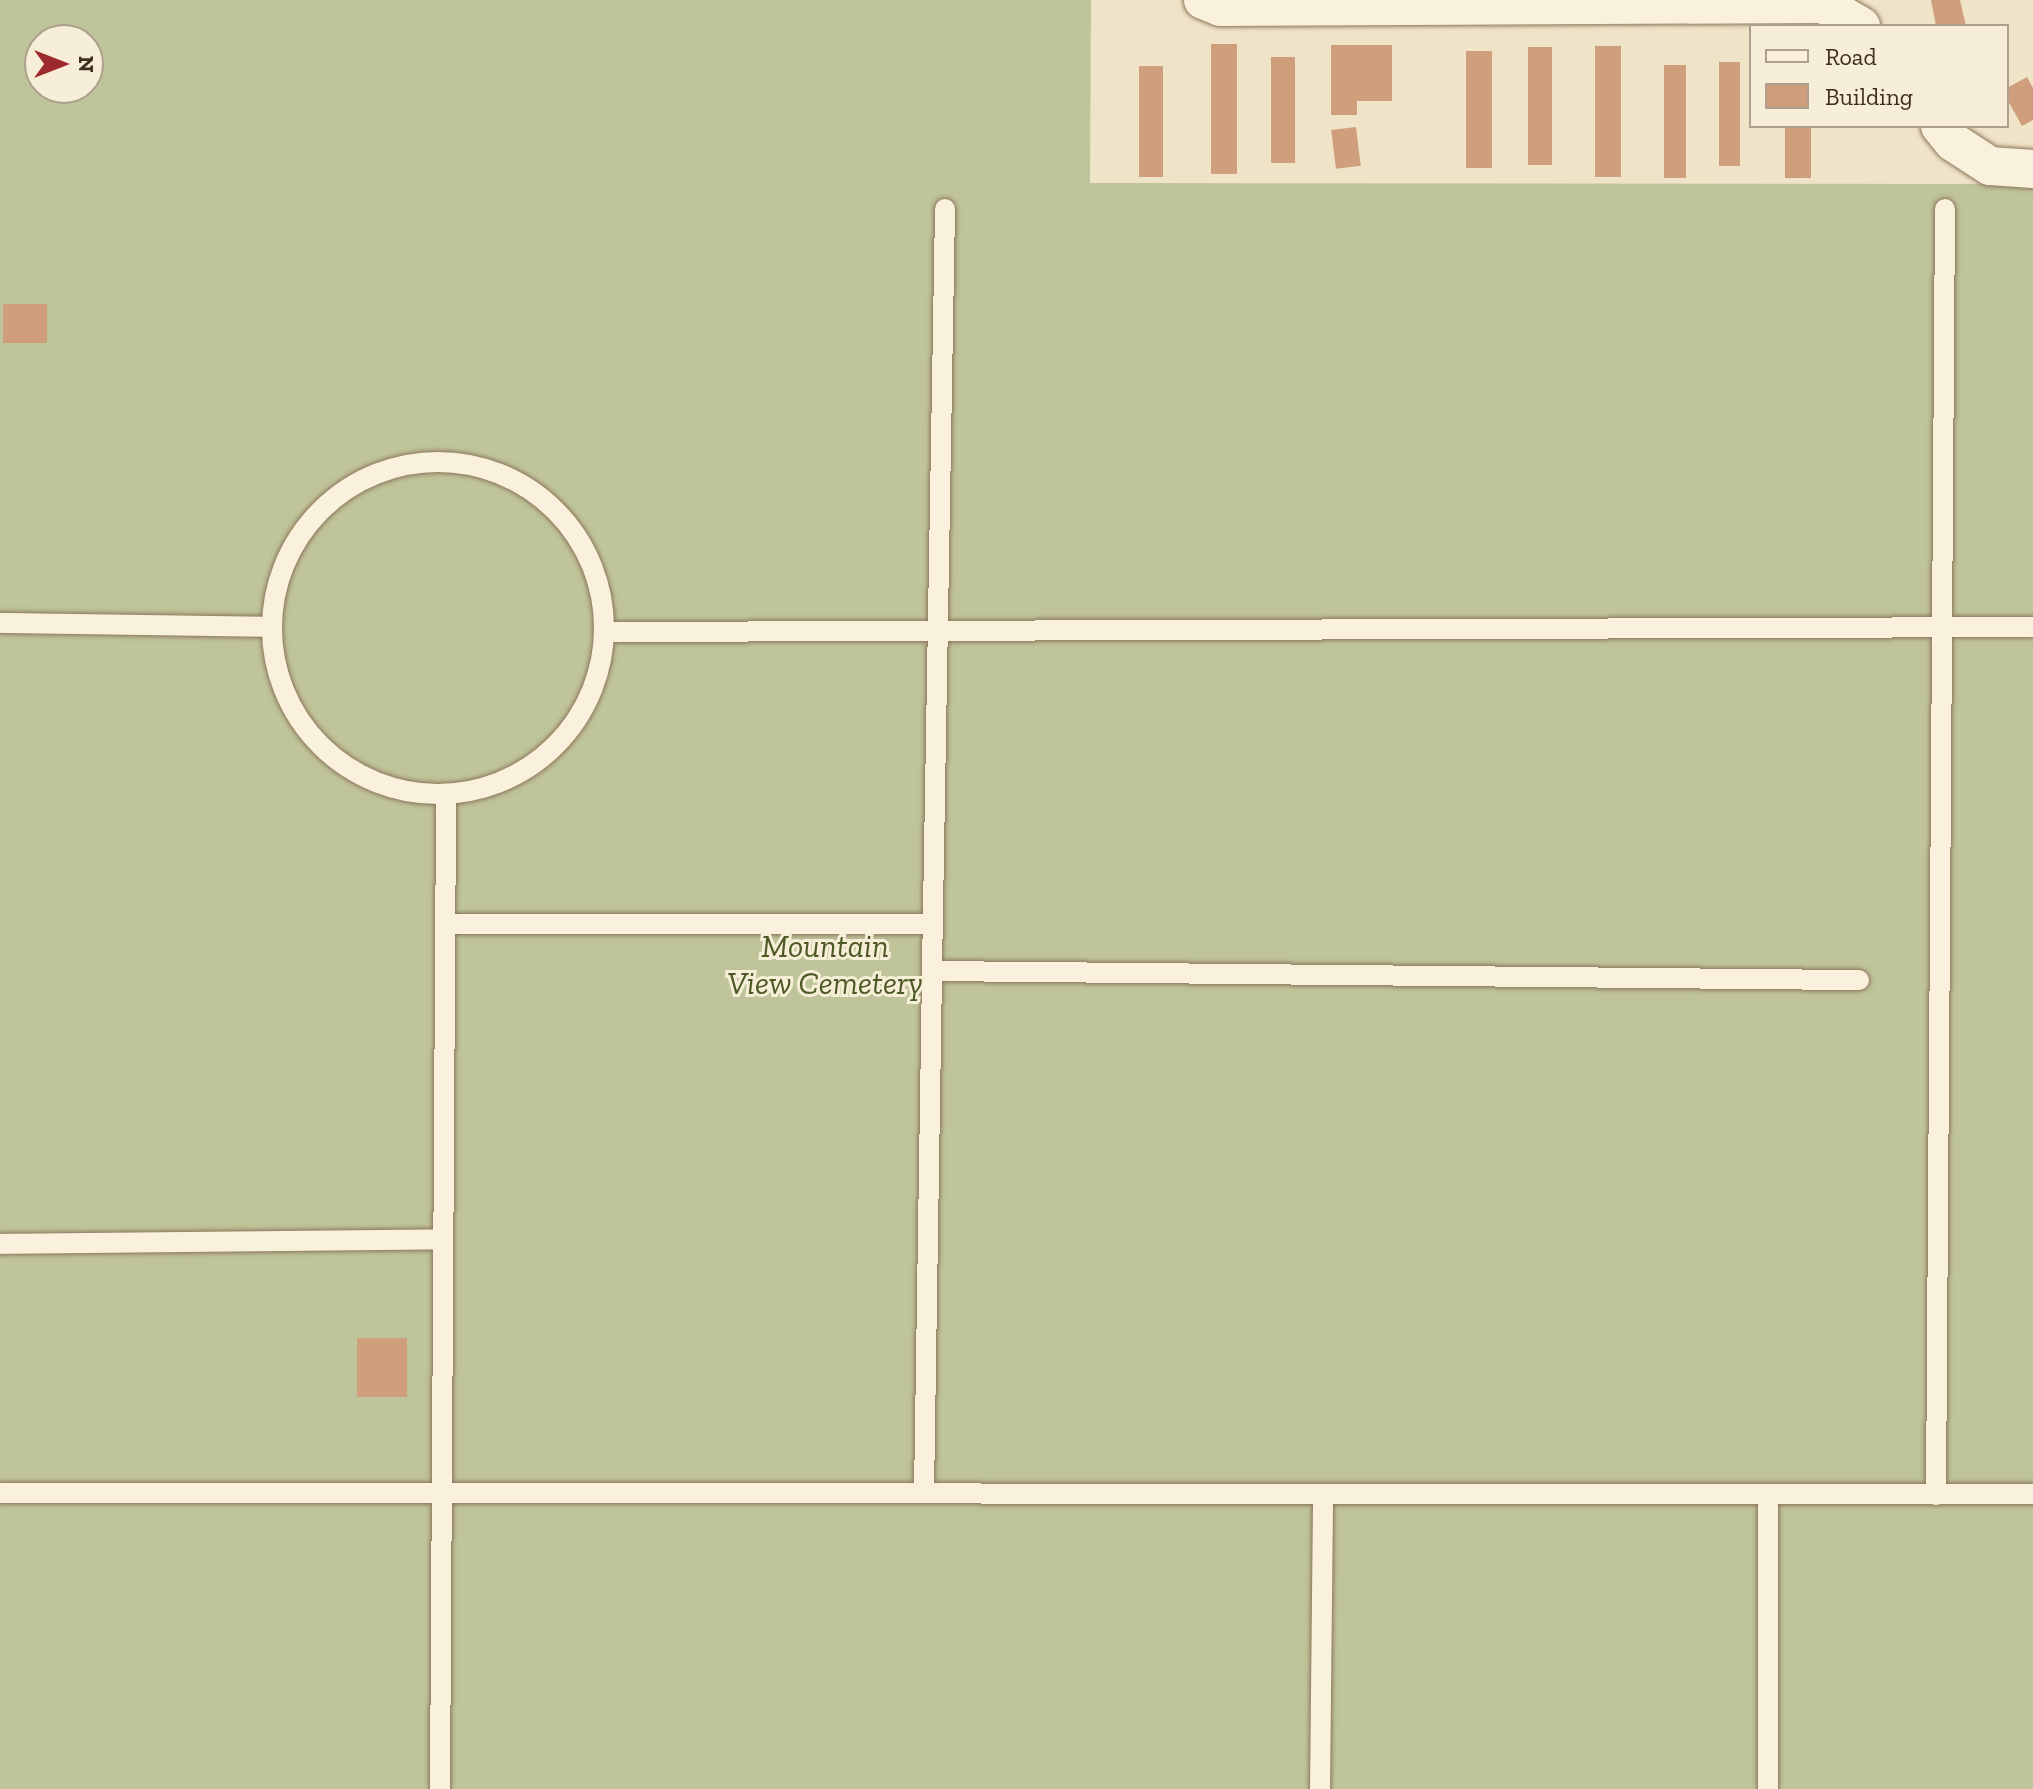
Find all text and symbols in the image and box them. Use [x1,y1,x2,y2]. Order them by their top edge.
north arrow [24,24,104,104]
legend [1749,24,2009,128]
text: Road [1825,42,1877,71]
text: N [73,56,100,72]
text: Building [1825,82,1913,111]
park label: Mountain View Cemetery [727,928,923,1003]

